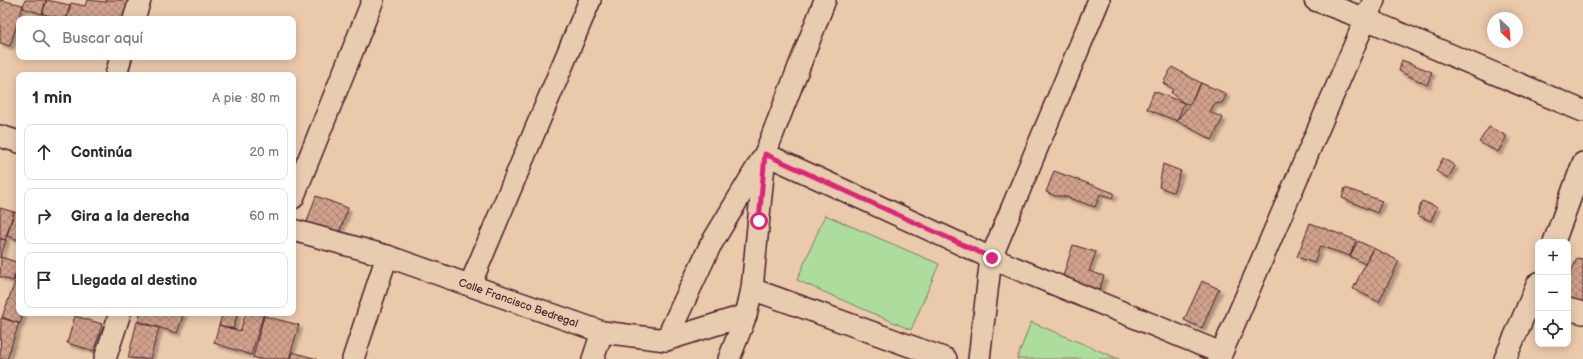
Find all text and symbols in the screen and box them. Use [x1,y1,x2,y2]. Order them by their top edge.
north arrow [1487,12,1523,48]
search box [16,16,296,60]
icon: search [30,27,52,49]
text: Buscar aquí [62,29,143,48]
text: 1 min [32,88,72,108]
text: A pie · 80 m [212,90,280,106]
icon: ahead [33,141,55,163]
text: Continúa [71,143,132,162]
text: 20 m [249,144,279,160]
icon: right [33,205,55,227]
text: Gira a la derecha [71,207,190,226]
text: 60 m [249,208,279,224]
route start [750,212,768,230]
map controls [1535,239,1571,347]
button: + [1535,239,1571,275]
route end [983,249,1001,267]
icon: arrive [33,269,55,291]
text: Llegada al destino [71,271,197,290]
button: − [1535,275,1571,311]
street label: Calle Francisco Bedregal [457,276,580,330]
button: locate [1535,311,1571,347]

